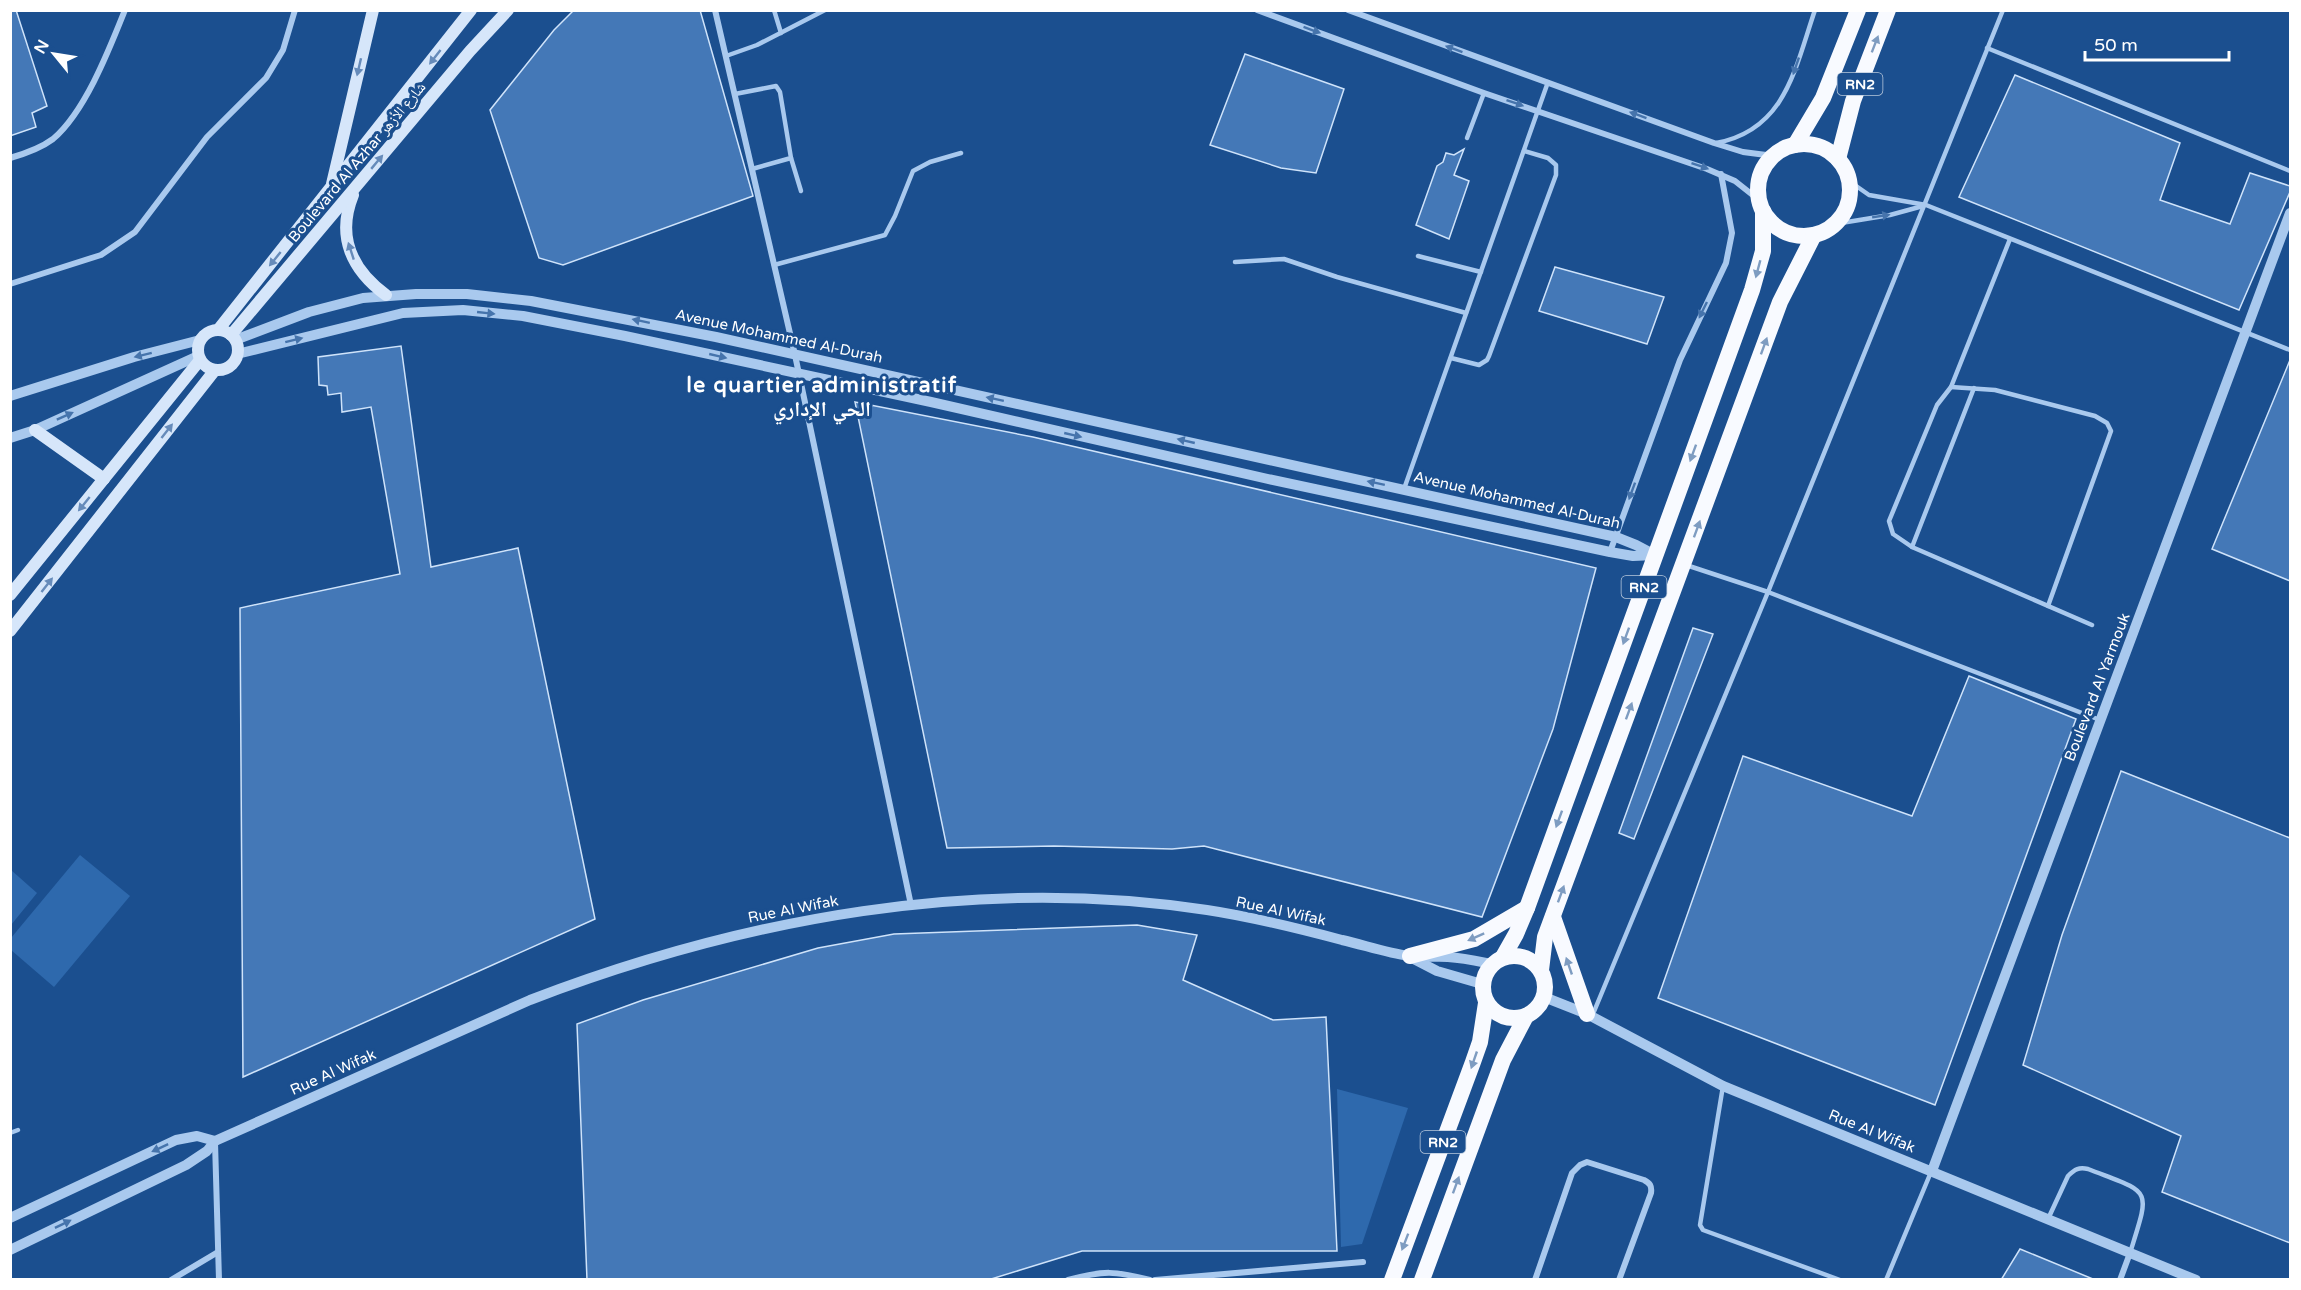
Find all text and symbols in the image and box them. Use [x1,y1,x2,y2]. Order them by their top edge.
north arrow [24,24,84,84]
scale bar [2085,24,2229,62]
one-way arrow [1303,26,1321,36]
text: 50 m [2094,34,2138,56]
one-way arrow [1871,35,1880,53]
text: N [30,36,54,58]
one-way arrow [1445,43,1463,53]
one-way arrow [429,49,441,64]
one-way arrow [1791,57,1801,75]
one-way arrow [354,58,364,77]
road number: RN2 [1838,73,1882,95]
street label: Boulevard Al Azhar شارع الأزهر [285,78,430,246]
one-way arrow [1506,99,1524,109]
one-way arrow [1629,110,1647,120]
one-way arrow [371,154,384,170]
one-way arrow [1691,162,1709,172]
one-way arrow [1871,212,1890,221]
one-way arrow [346,242,355,260]
one-way arrow [268,251,281,267]
one-way arrow [1753,260,1763,278]
one-way arrow [1698,301,1707,318]
street label: Avenue Mohammed Al-Durah [674,305,884,367]
one-way arrow [476,308,495,318]
one-way arrow [631,316,650,325]
one-way arrow [285,334,303,344]
one-way arrow [1760,336,1770,354]
one-way arrow [134,350,153,360]
one-way arrow [709,352,728,362]
district label: le quartier administratif الحي الإداري [686,373,958,425]
one-way arrow [986,393,1004,403]
one-way arrow [56,412,73,421]
one-way arrow [161,424,173,440]
one-way arrow [1064,430,1082,440]
one-way arrow [1176,436,1195,445]
one-way arrow [1687,444,1697,462]
street label: Avenue Mohammed Al-Durah [1412,467,1622,533]
one-way arrow [1366,478,1385,487]
one-way arrow [1627,483,1637,501]
one-way arrow [78,496,91,511]
one-way arrow [1692,519,1702,537]
road number: RN2 [1622,576,1666,598]
one-way arrow [40,577,52,592]
street label: Boulevard Al Yarmouk [2060,610,2134,764]
one-way arrow [1621,627,1630,645]
one-way arrow [1624,702,1634,720]
one-way arrow [1554,810,1564,828]
one-way arrow [1557,885,1567,903]
street label: Rue Al Wifak [746,891,840,927]
street label: Rue Al Wifak [1234,893,1328,929]
one-way arrow [1468,932,1485,941]
one-way arrow [1563,957,1573,975]
street label: Rue Al Wifak [287,1045,379,1099]
one-way arrow [1468,1051,1478,1069]
street label: Rue Al Wifak [1826,1105,1918,1157]
road number: RN2 [1420,1131,1466,1153]
one-way arrow [151,1143,168,1152]
one-way arrow [1452,1176,1462,1194]
one-way arrow [55,1220,72,1229]
one-way arrow [1400,1234,1410,1252]

